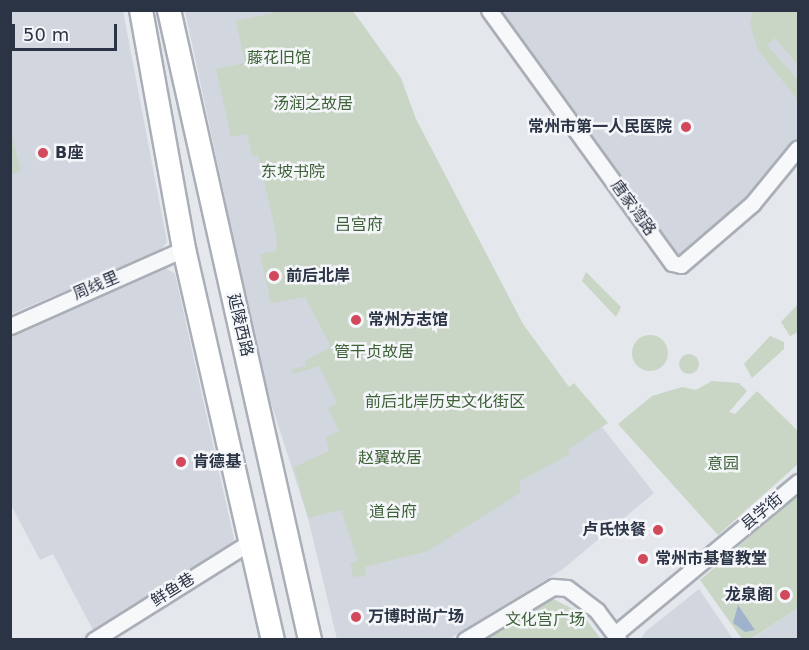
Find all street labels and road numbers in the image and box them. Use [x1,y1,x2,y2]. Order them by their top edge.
street label: 唐家湾路 [606,176,660,240]
street label: 周线里 [70,268,122,304]
street label: 延陵西路 [223,292,257,358]
street label: 县学街 [737,489,787,535]
street label: 鲜鱼巷 [148,569,198,611]

